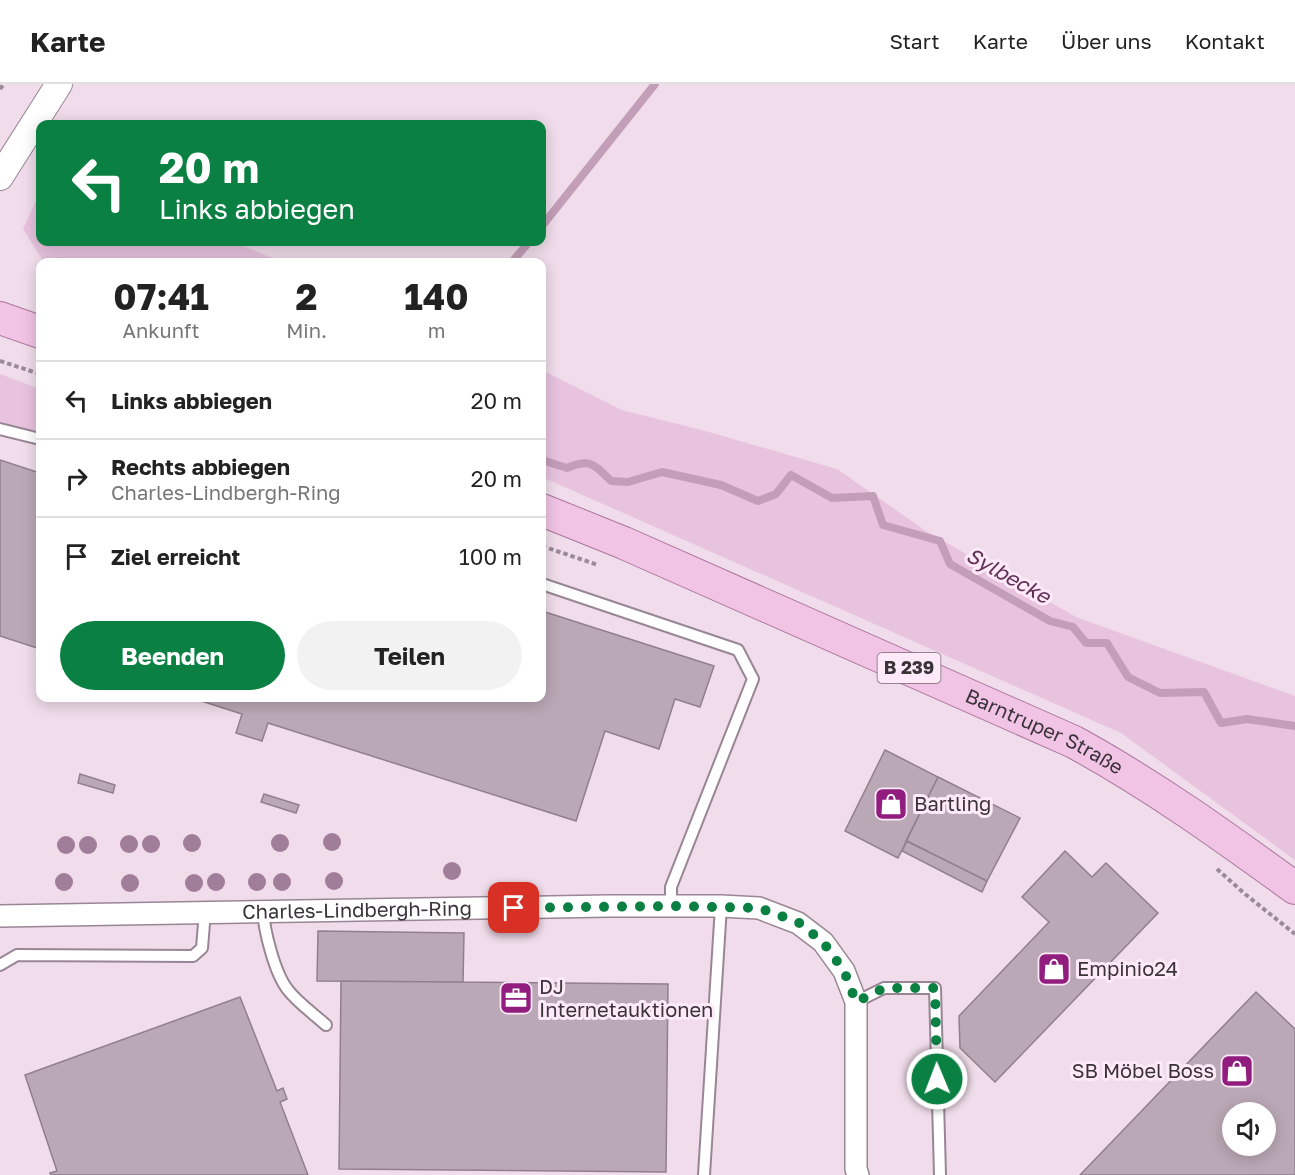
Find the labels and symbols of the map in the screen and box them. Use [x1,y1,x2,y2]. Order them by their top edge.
water label: Sylbecke [962,541,1057,610]
road number: B 239 [878,653,940,683]
street label: Barntruper Straße [962,683,1128,779]
shop icon: Bartling [873,786,909,822]
place label: Bartling [914,791,991,815]
pin [488,882,539,933]
street label: Charles-Lindbergh-Ring [242,895,472,923]
shop icon: Empinio24 [1036,951,1072,987]
place label: Empinio24 [1077,956,1178,980]
place label: DJ Internetauktionen [539,974,713,1021]
office icon: DJ Internetauktionen [498,980,534,1016]
position arrow [905,1047,969,1111]
shop icon: SB Möbel Boss [1219,1053,1255,1089]
place label: SB Möbel Boss [1072,1058,1214,1082]

